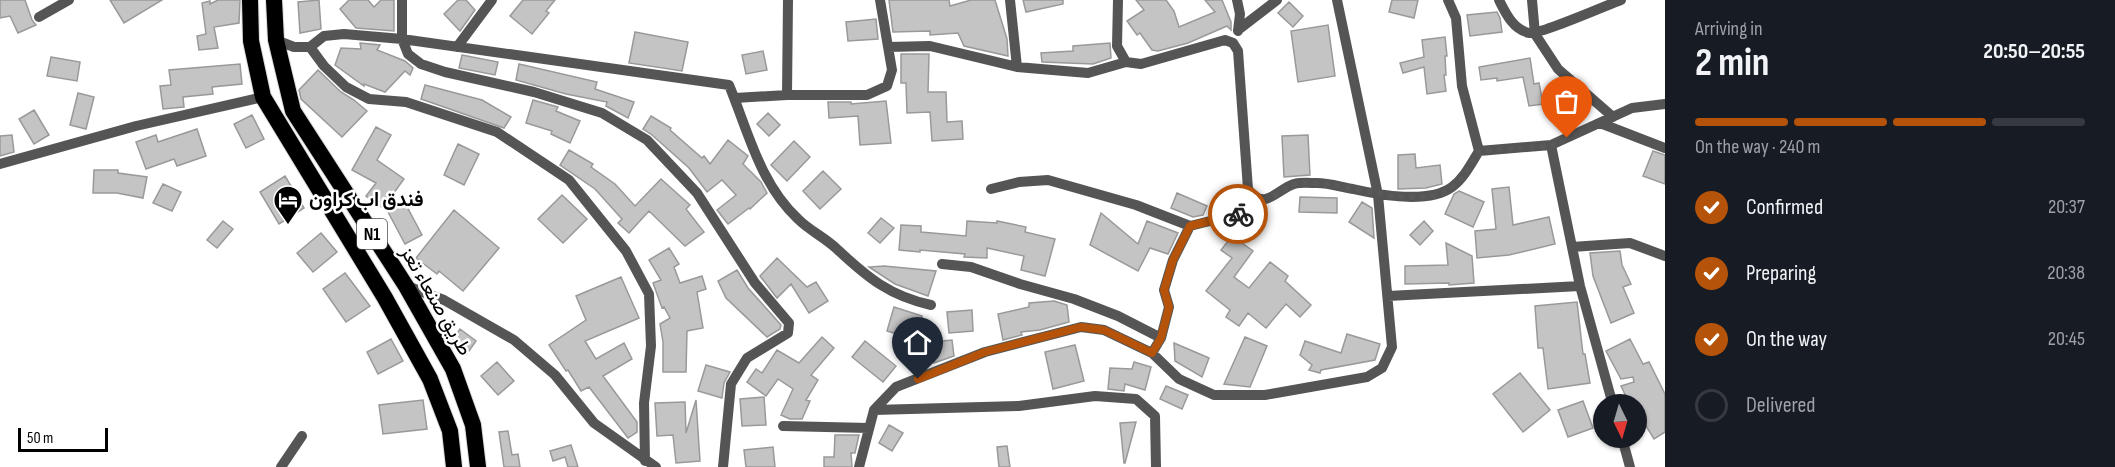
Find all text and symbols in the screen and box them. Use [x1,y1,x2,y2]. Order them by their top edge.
text: Arriving in [1695,17,1763,41]
text: 20:50–20:55 [1983,38,2085,65]
text: 2 min [1695,40,1769,87]
pin [1541,76,1592,138]
icon: bag [1550,85,1583,118]
text: On the way · 240 m [1695,135,1820,159]
hotel icon: فندق اب كراون [272,184,304,226]
courier [1208,184,1268,244]
place label: فندق اب كراون [309,188,424,212]
icon: check [1695,191,1728,224]
text: Confirmed [1746,194,1823,221]
text: 20:37 [2048,195,2085,219]
icon: bike [1222,198,1255,231]
road number: N1 [357,219,387,249]
street label: طريق صنعاء تعز [395,241,477,360]
icon: check [1695,257,1728,290]
text: Preparing [1746,260,1816,287]
text: 20:38 [2047,261,2085,285]
pin [892,317,943,379]
icon: check [1695,323,1728,356]
icon: home [901,326,934,359]
text: On the way [1746,326,1827,353]
text: 20:45 [2048,327,2085,351]
text: Delivered [1746,392,1815,419]
north arrow [1593,394,1647,448]
map controls [1593,394,1647,448]
scale bar [18,425,108,452]
text: 50 m [27,429,53,448]

